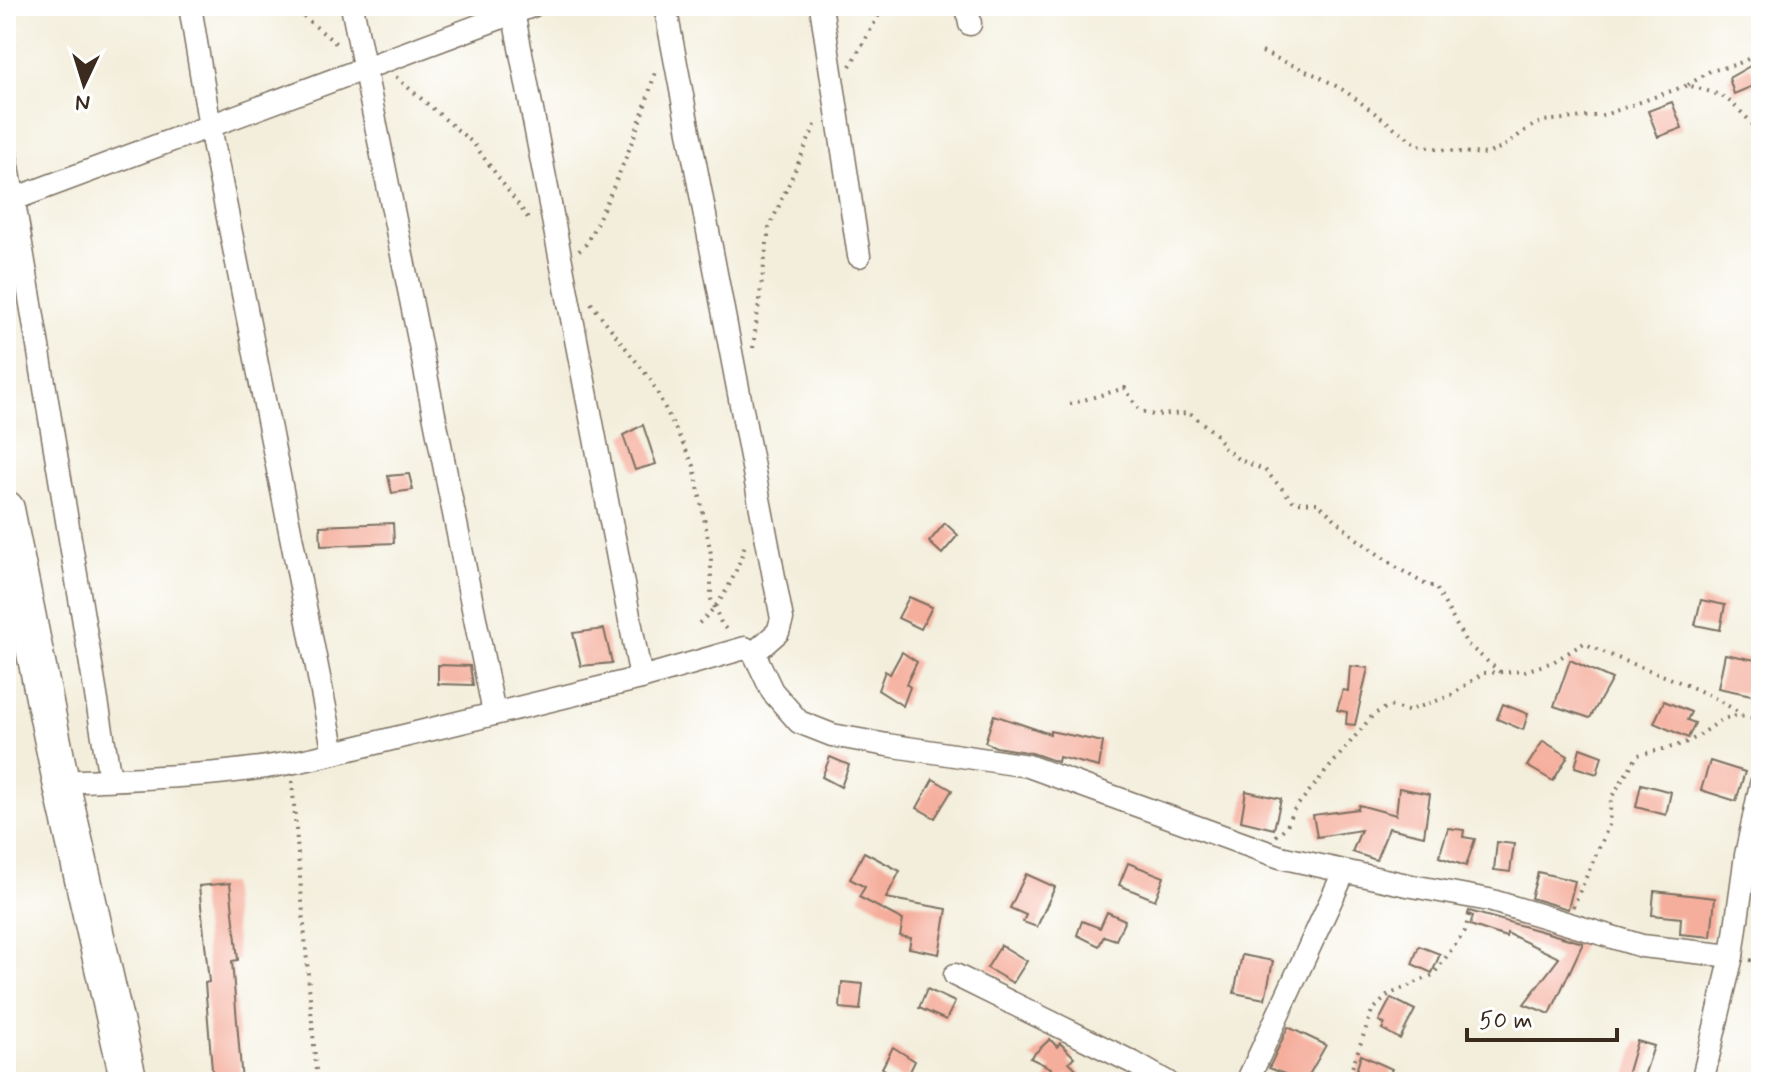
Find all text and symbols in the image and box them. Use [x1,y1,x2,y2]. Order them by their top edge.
north arrow [44,44,124,124]
text: N [74,87,91,116]
scale bar [1467,992,1617,1042]
text: 50 m [1479,1006,1533,1037]

